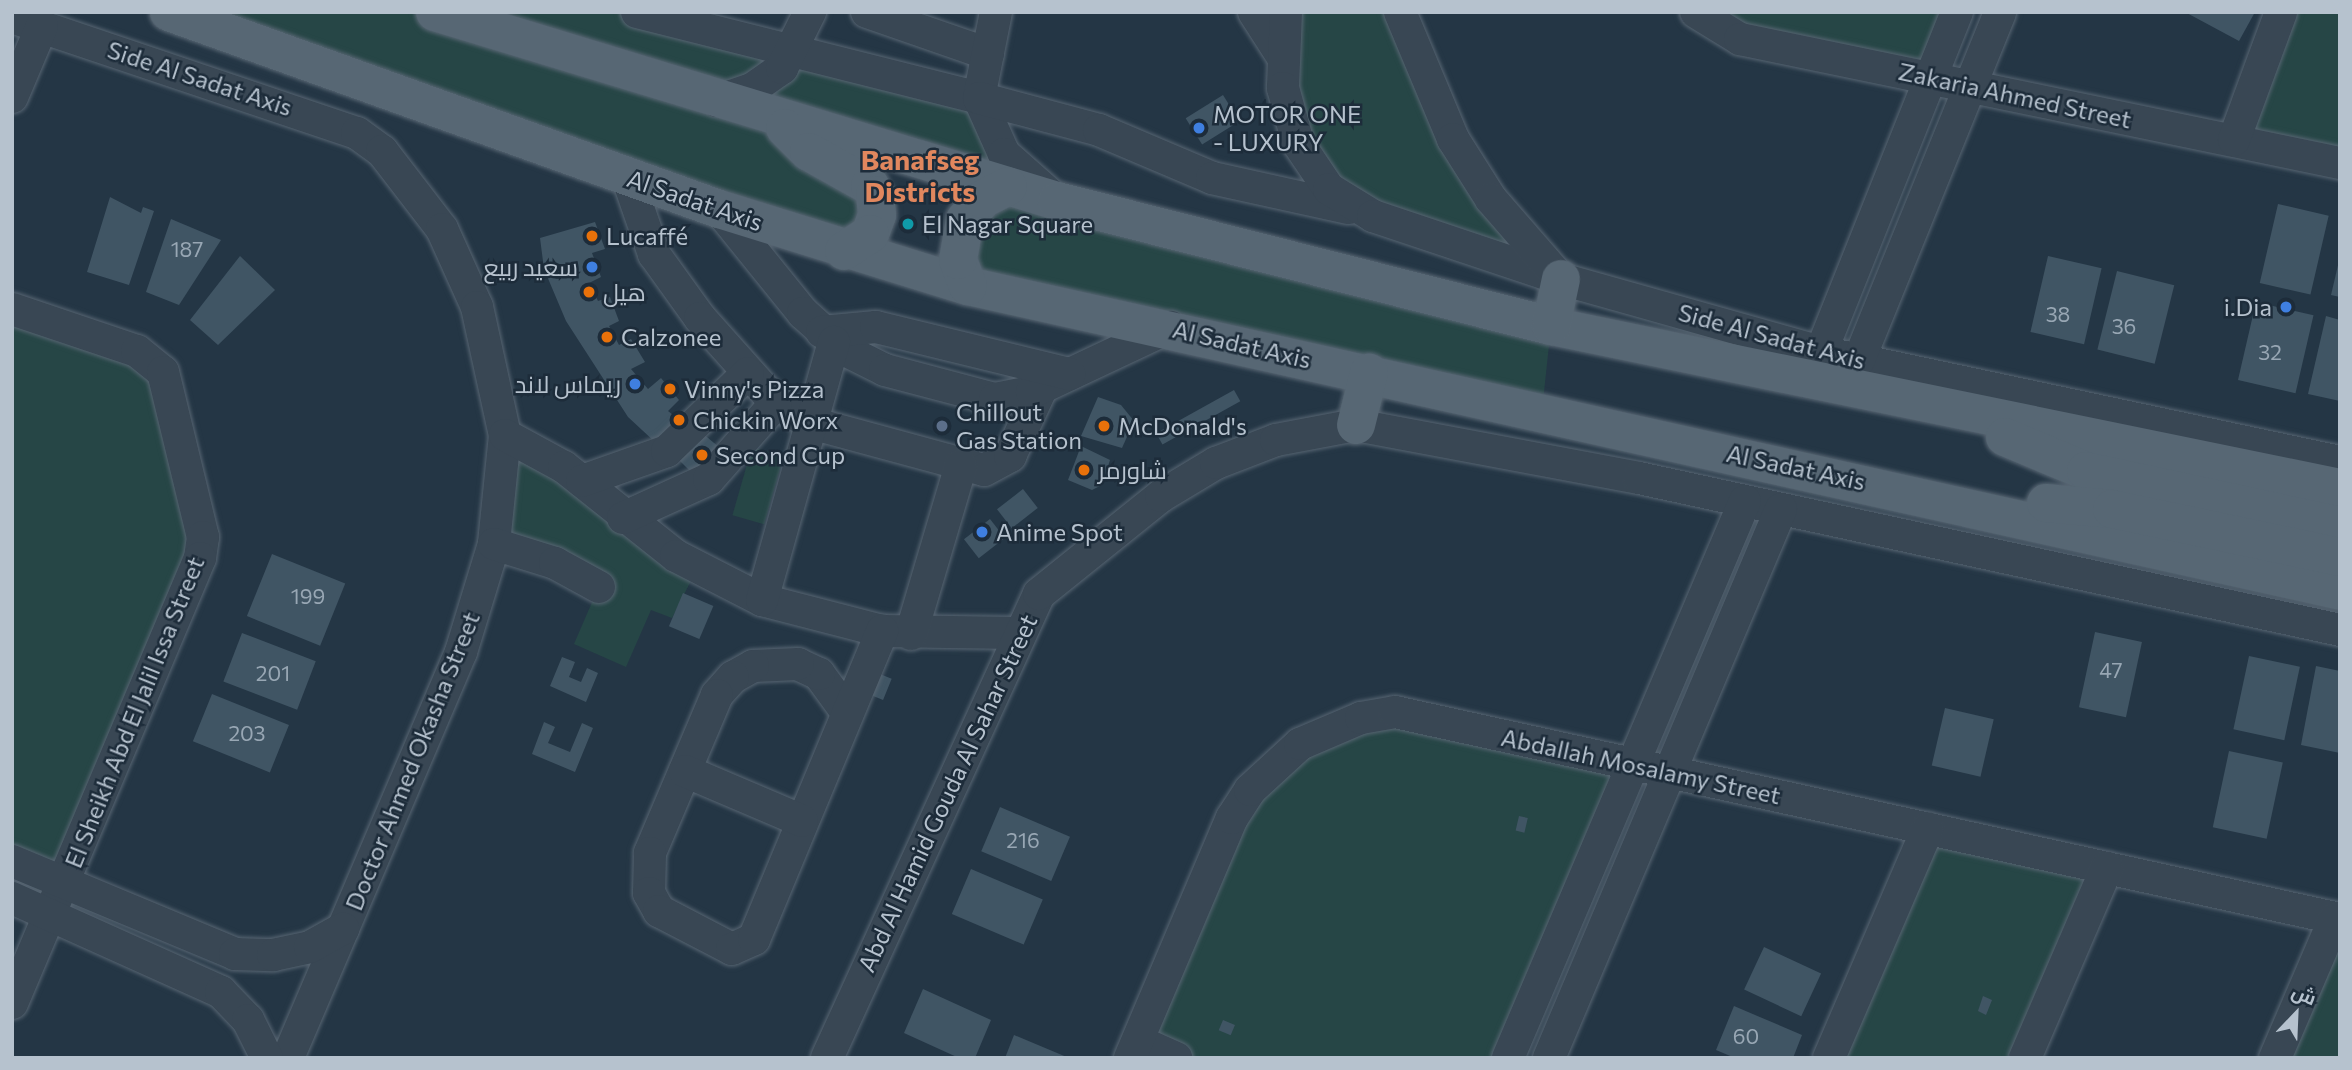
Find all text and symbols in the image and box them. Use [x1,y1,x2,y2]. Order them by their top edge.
street label: Side Al Sadat Axis [104,35,296,121]
street label: Zakaria Ahmed Street [1896,56,2134,134]
place label: MOTOR ONE - LUXURY [1213,100,1361,156]
marker: MOTOR ONE - LUXURY [1191,120,1207,136]
district label: Banafseg Districts [861,142,979,208]
street label: Al Sadat Axis [624,163,766,237]
place label: El Nagar Square [922,210,1093,238]
marker: El Nagar Square [900,216,916,232]
place label: Lucaffé [606,222,688,250]
marker: Lucaffé [584,228,600,244]
house number: 187 [171,236,203,262]
place label: سعيد ربيع [483,253,578,281]
marker: سعيد ربيع [584,259,600,275]
place label: هيل [603,278,646,306]
marker: هيل [581,284,597,300]
place label: i.Dia [2224,293,2272,321]
street label: Side Al Sadat Axis [1675,297,1869,375]
marker: i.Dia [2278,299,2294,315]
house number: 38 [2046,301,2070,327]
house number: 36 [2112,313,2136,339]
street label: Al Sadat Axis [1170,314,1314,374]
place label: Calzonee [621,323,721,351]
marker: Calzonee [599,329,615,345]
house number: 32 [2258,339,2282,365]
place label: ريماس لاند [515,370,621,398]
place label: Vinny's Pizza [684,375,824,403]
marker: ريماس لاند [627,376,643,392]
marker: Vinny's Pizza [662,381,678,397]
place label: Chillout Gas Station [956,398,1082,454]
place label: Chickin Worx [693,406,838,434]
marker: Chickin Worx [671,412,687,428]
place label: McDonald's [1118,412,1247,440]
marker: Chillout Gas Station [934,418,950,434]
marker: McDonald's [1096,418,1112,434]
street label: Al Sadat Axis [1724,438,1868,496]
place label: Second Cup [716,441,845,469]
marker: Second Cup [694,447,710,463]
place label: شاورمر [1098,456,1167,484]
marker: شاورمر [1076,462,1092,478]
place label: Anime Spot [996,518,1123,546]
marker: Anime Spot [974,524,990,540]
street label: El Sheikh Abd El Jalil Issa Street [58,552,210,872]
house number: 199 [291,583,325,609]
street label: Doctor Ahmed Okasha Street [339,608,485,914]
street label: Abd Al Hamid Gouda Al Sahar Street [851,610,1043,976]
house number: 47 [2099,657,2123,683]
house number: 201 [256,660,290,686]
house number: 203 [228,720,266,746]
street label: Abdallah Mosalamy Street [1499,722,1783,810]
house number: 216 [1006,827,1040,853]
north arrow [2261,979,2331,1049]
text: ش [2289,979,2320,1010]
house number: 60 [1733,1023,1759,1049]

